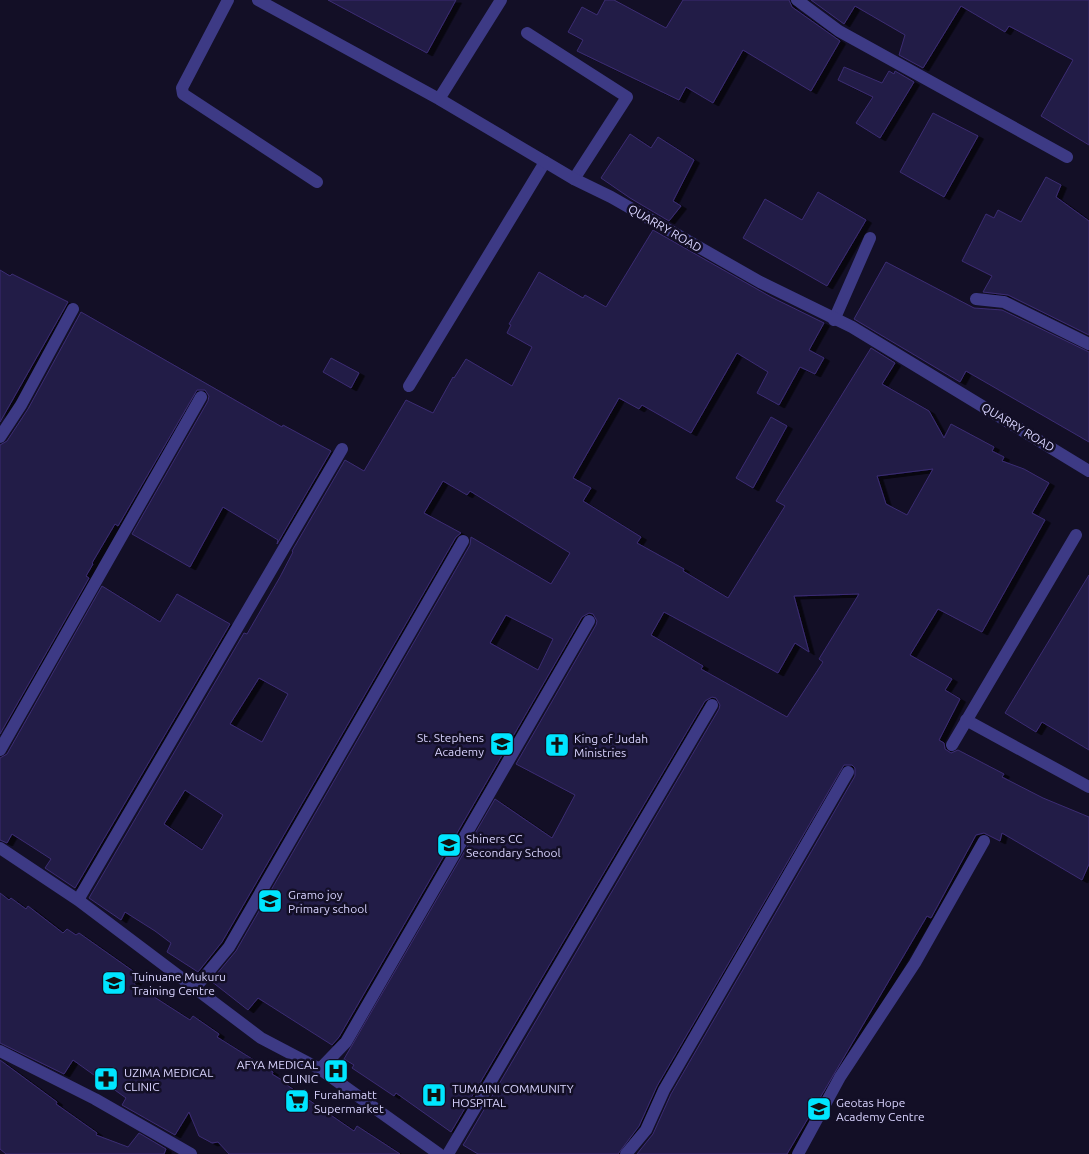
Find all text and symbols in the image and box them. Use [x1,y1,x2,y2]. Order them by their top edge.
street label: QUARRY ROAD [626,202,704,254]
street label: QUARRY ROAD [979,400,1057,454]
place label: St. Stephens Academy [417,731,484,758]
school or university icon: St. Stephens Academy [489,731,515,757]
church icon: King of Judah Ministries [544,732,570,758]
place label: King of Judah Ministries [574,732,648,759]
school or university icon: Shiners CC Secondary School [436,832,462,858]
place label: Shiners CC Secondary School [466,832,561,859]
school or university icon: Gramo joy Primary school [257,888,283,914]
place label: Gramo joy Primary school [288,888,367,915]
school or university icon: Tuinuane Mukuru Training Centre [101,970,127,996]
place label: Tuinuane Mukuru Training Centre [132,970,226,997]
place label: AFYA MEDICAL CLINIC [237,1058,319,1085]
hospital icon: AFYA MEDICAL CLINIC [323,1058,349,1084]
pharmacy icon: UZIMA MEDICAL CLINIC [93,1066,119,1092]
place label: UZIMA MEDICAL CLINIC [124,1066,213,1093]
hospital icon: TUMAINI COMMUNITY HOSPITAL [421,1082,447,1108]
place label: TUMAINI COMMUNITY HOSPITAL [452,1082,574,1109]
supermarket icon: Furahamatt Supermarket [284,1088,310,1114]
place label: Furahamatt Supermarket [314,1088,384,1115]
school or university icon: Geotas Hope Academy Centre [806,1096,832,1122]
place label: Geotas Hope Academy Centre [836,1096,925,1123]

